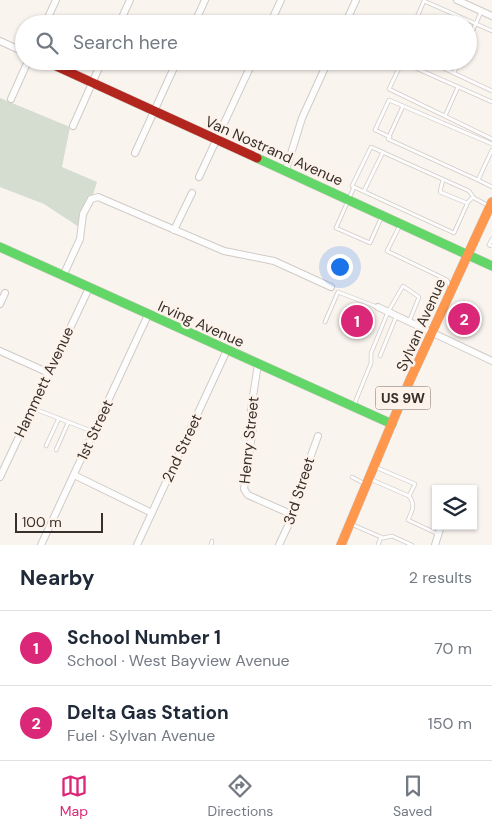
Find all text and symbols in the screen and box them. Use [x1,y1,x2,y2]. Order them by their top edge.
search box [15,15,477,70]
icon: search [33,29,61,57]
text: Search here [73,30,178,55]
street label: Van Nostrand Avenue [202,112,346,190]
your location [327,254,353,280]
street label: Sylvan Avenue [392,275,450,375]
street label: Irving Avenue [155,296,247,352]
pin: 2 [448,300,480,338]
pin: 1 [341,302,373,340]
street label: Hammett Avenue [10,323,78,441]
road number: US 9W [376,386,430,409]
street label: Henry Street [234,395,264,485]
street label: 1st Street [72,397,118,463]
street label: 2nd Street [157,411,207,485]
street label: 3rd Street [279,454,319,527]
map controls [432,485,477,530]
button: layers [432,485,477,530]
scale bar [15,510,102,533]
text: 100 m [22,513,62,531]
text: Nearby [20,564,94,592]
text: 2 results [409,567,472,588]
text: School Number 1 [67,625,221,650]
text: 1 [33,638,39,659]
text: 70 m [434,638,472,659]
text: School · West Bayview Avenue [67,650,290,671]
text: Delta Gas Station [67,700,229,725]
text: 2 [31,713,41,734]
text: 150 m [428,713,472,734]
text: Fuel · Sylvan Avenue [67,725,215,746]
tab: Map [60,772,88,820]
tab: Directions [208,772,273,820]
tab: Saved [393,772,432,820]

